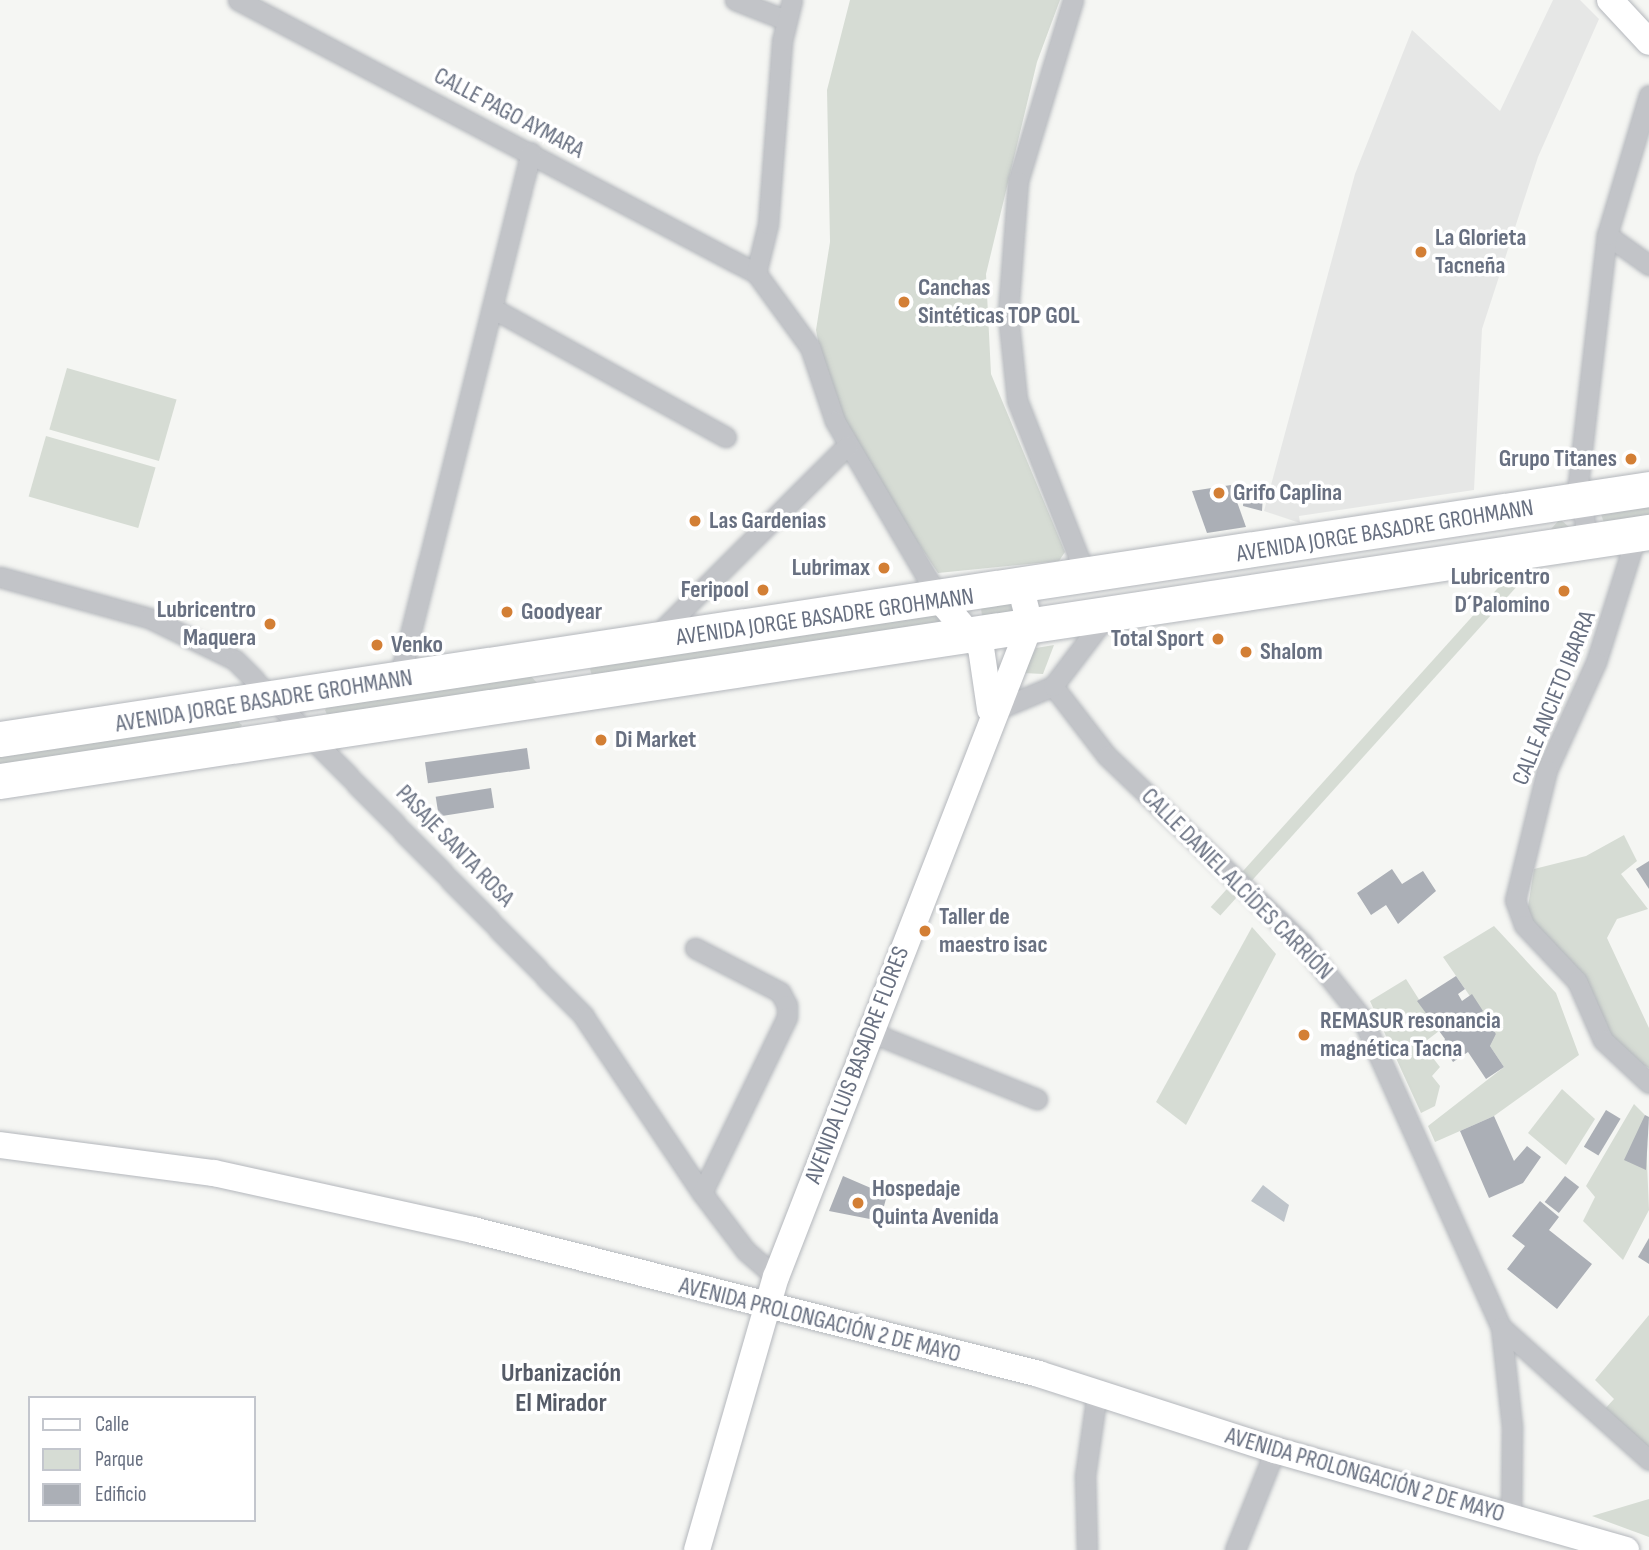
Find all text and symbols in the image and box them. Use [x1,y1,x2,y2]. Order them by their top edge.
street label: CALLE PAGO AYMARA [429,61,589,165]
place label: La Glorieta Tacneña [1435,224,1526,280]
marker: La Glorieta Tacneña [1413,244,1429,260]
place label: Canchas Sintéticas TOP GOL [918,274,1080,330]
marker: Canchas Sintéticas TOP GOL [896,294,912,310]
place label: Grupo Titanes [1499,445,1617,473]
marker: Grupo Titanes [1623,451,1639,467]
place label: Grifo Caplina [1233,479,1342,507]
marker: Grifo Caplina [1211,485,1227,501]
street label: AVENIDA JORGE BASADRE GROHMANN [1234,493,1536,569]
place label: Las Gardenias [709,507,826,535]
marker: Las Gardenias [687,513,703,529]
place label: Lubrimax [792,554,870,582]
marker: Lubrimax [876,560,892,576]
place label: Lubricentro D´Palomino [1451,563,1550,619]
place label: Feripool [681,576,749,604]
street label: AVENIDA JORGE BASADRE GROHMANN [674,582,976,652]
marker: Feripool [755,582,771,598]
marker: Lubricentro D´Palomino [1556,583,1572,599]
place label: Lubricentro Maquera [157,596,256,652]
place label: Goodyear [521,598,602,626]
marker: Goodyear [499,604,515,620]
street label: CALLE ANCIETO IBARRA [1506,607,1602,789]
marker: Lubricentro Maquera [262,616,278,632]
place label: Total Sport [1111,625,1204,653]
place label: Venko [391,631,443,659]
marker: Total Sport [1210,631,1226,647]
marker: Venko [369,637,385,653]
place label: Shalom [1260,638,1323,666]
marker: Shalom [1238,644,1254,660]
street label: AVENIDA JORGE BASADRE GROHMANN [113,663,415,739]
place label: Di Market [615,726,696,754]
marker: Di Market [593,732,609,748]
street label: PASAJE SANTA ROSA [390,779,520,913]
street label: CALLE DANIEL ALCÍDES CARRIÓN [1135,782,1339,986]
place label: Taller de maestro isac [939,903,1048,959]
marker: Taller de maestro isac [917,923,933,939]
street label: AVENIDA LUIS BASADRE FLORES [799,943,915,1187]
place label: REMASUR resonancia magnética Tacna [1320,1007,1501,1063]
marker: REMASUR resonancia magnética Tacna [1294,1025,1314,1045]
place label: Hospedaje Quinta Avenida [872,1175,999,1231]
marker: Hospedaje Quinta Avenida [850,1195,866,1211]
street label: AVENIDA PROLONGACIÓN 2 DE MAYO [676,1271,964,1369]
district label: Urbanización El Mirador [501,1358,621,1420]
legend [28,1396,256,1522]
text: Calle [95,1412,129,1437]
street label: AVENIDA PROLONGACIÓN 2 DE MAYO [1222,1421,1508,1529]
text: Parque [95,1447,143,1472]
text: Edificio [95,1482,146,1507]

